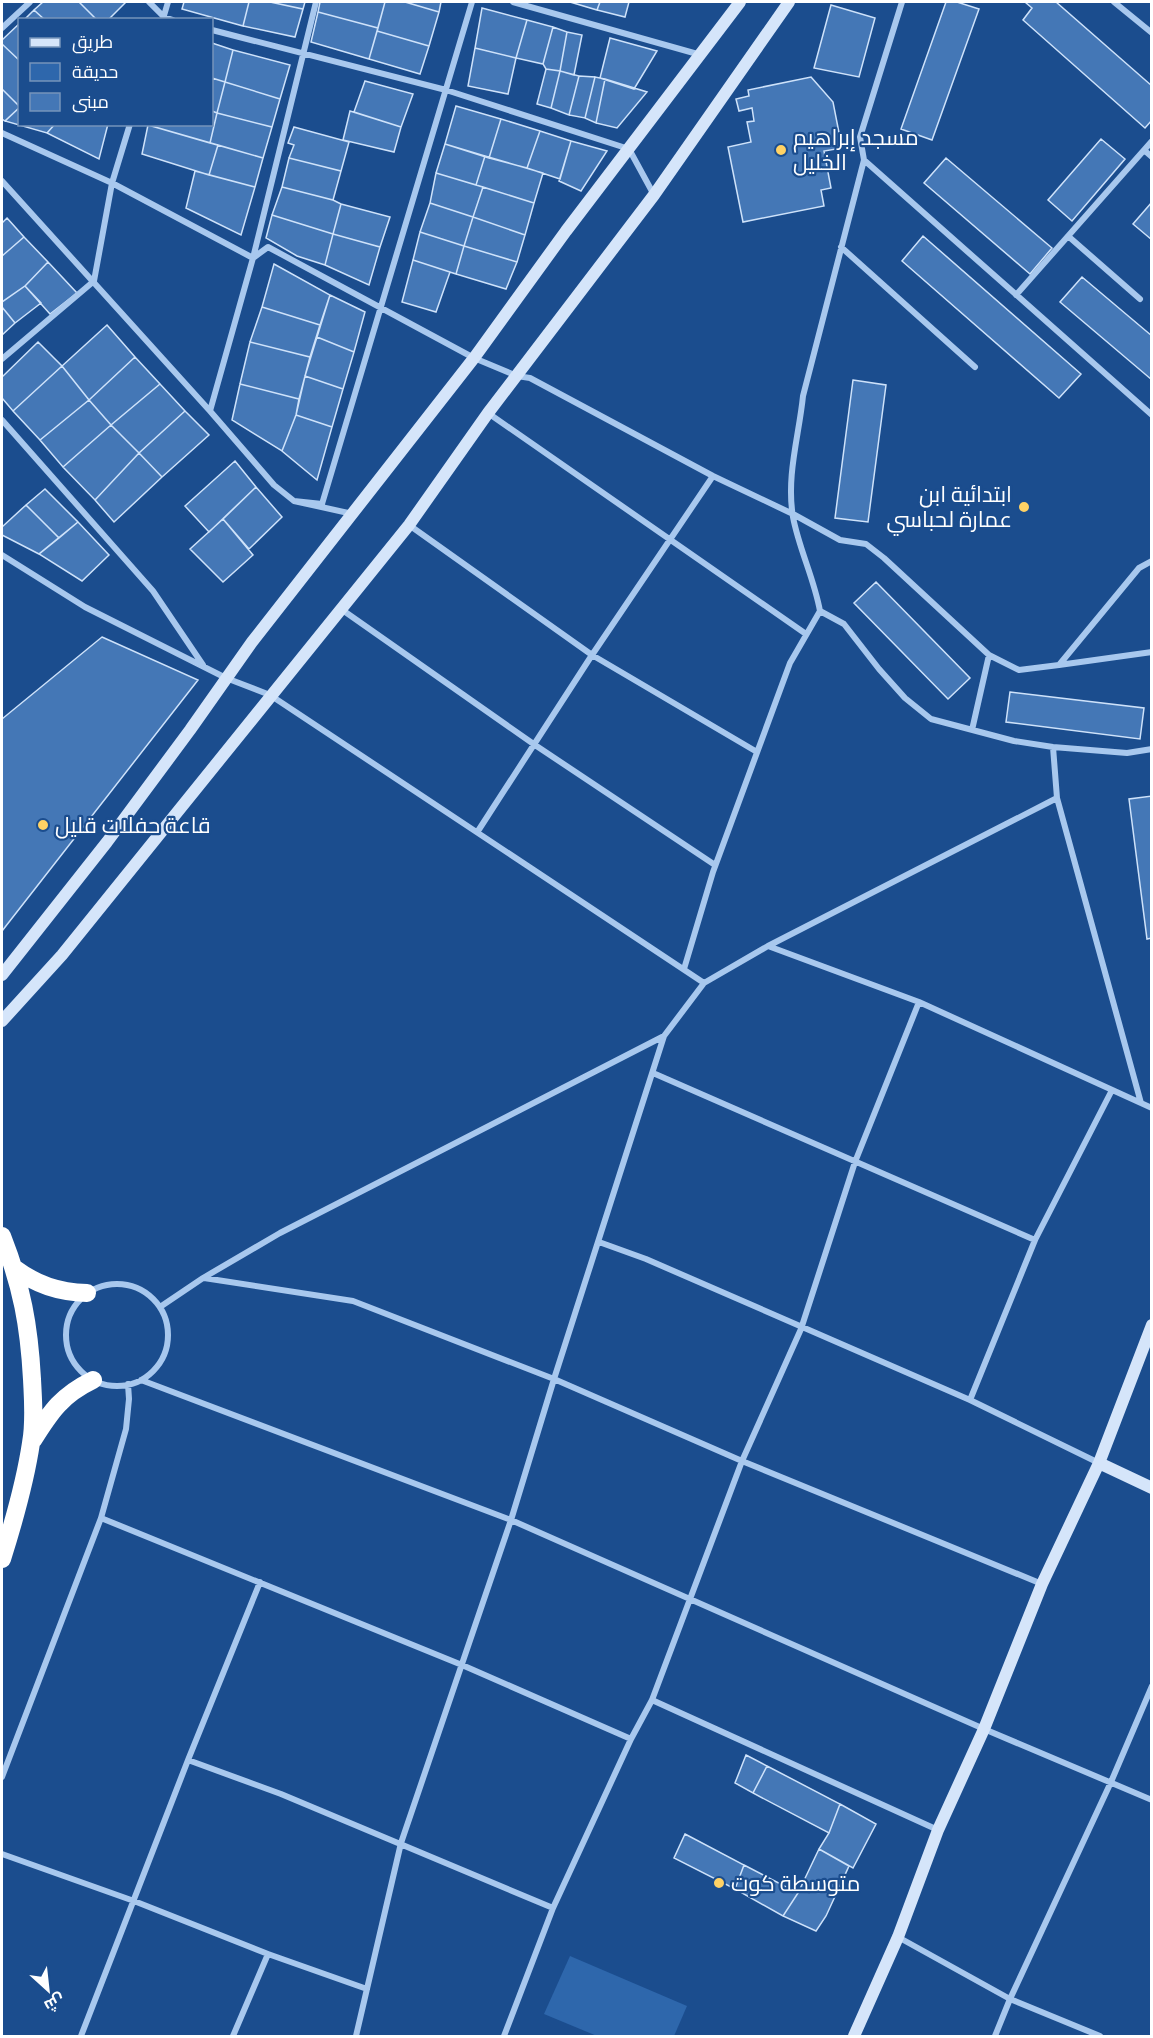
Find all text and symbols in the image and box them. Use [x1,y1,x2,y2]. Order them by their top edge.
legend [18,18,213,126]
text: طريق [72,31,113,54]
text: حديقة [72,61,118,83]
text: مبنى [72,91,109,113]
place label: مسجد إبراهيم الخليل [793,124,919,176]
marker: مسجد إبراهيم الخليل [774,143,788,157]
place label: ابتدائية ابن عمارة لحباسي [886,481,1012,536]
marker: ابتدائية ابن عمارة لحباسي [1017,500,1031,514]
place label: قاعة حفلات قليل [55,812,211,839]
marker: قاعة حفلات قليل [36,818,50,832]
place label: متوسطة كوت [731,1870,860,1897]
marker: متوسطة كوت [712,1876,726,1890]
north arrow [18,1960,78,2020]
text: ش [41,1989,68,2016]

